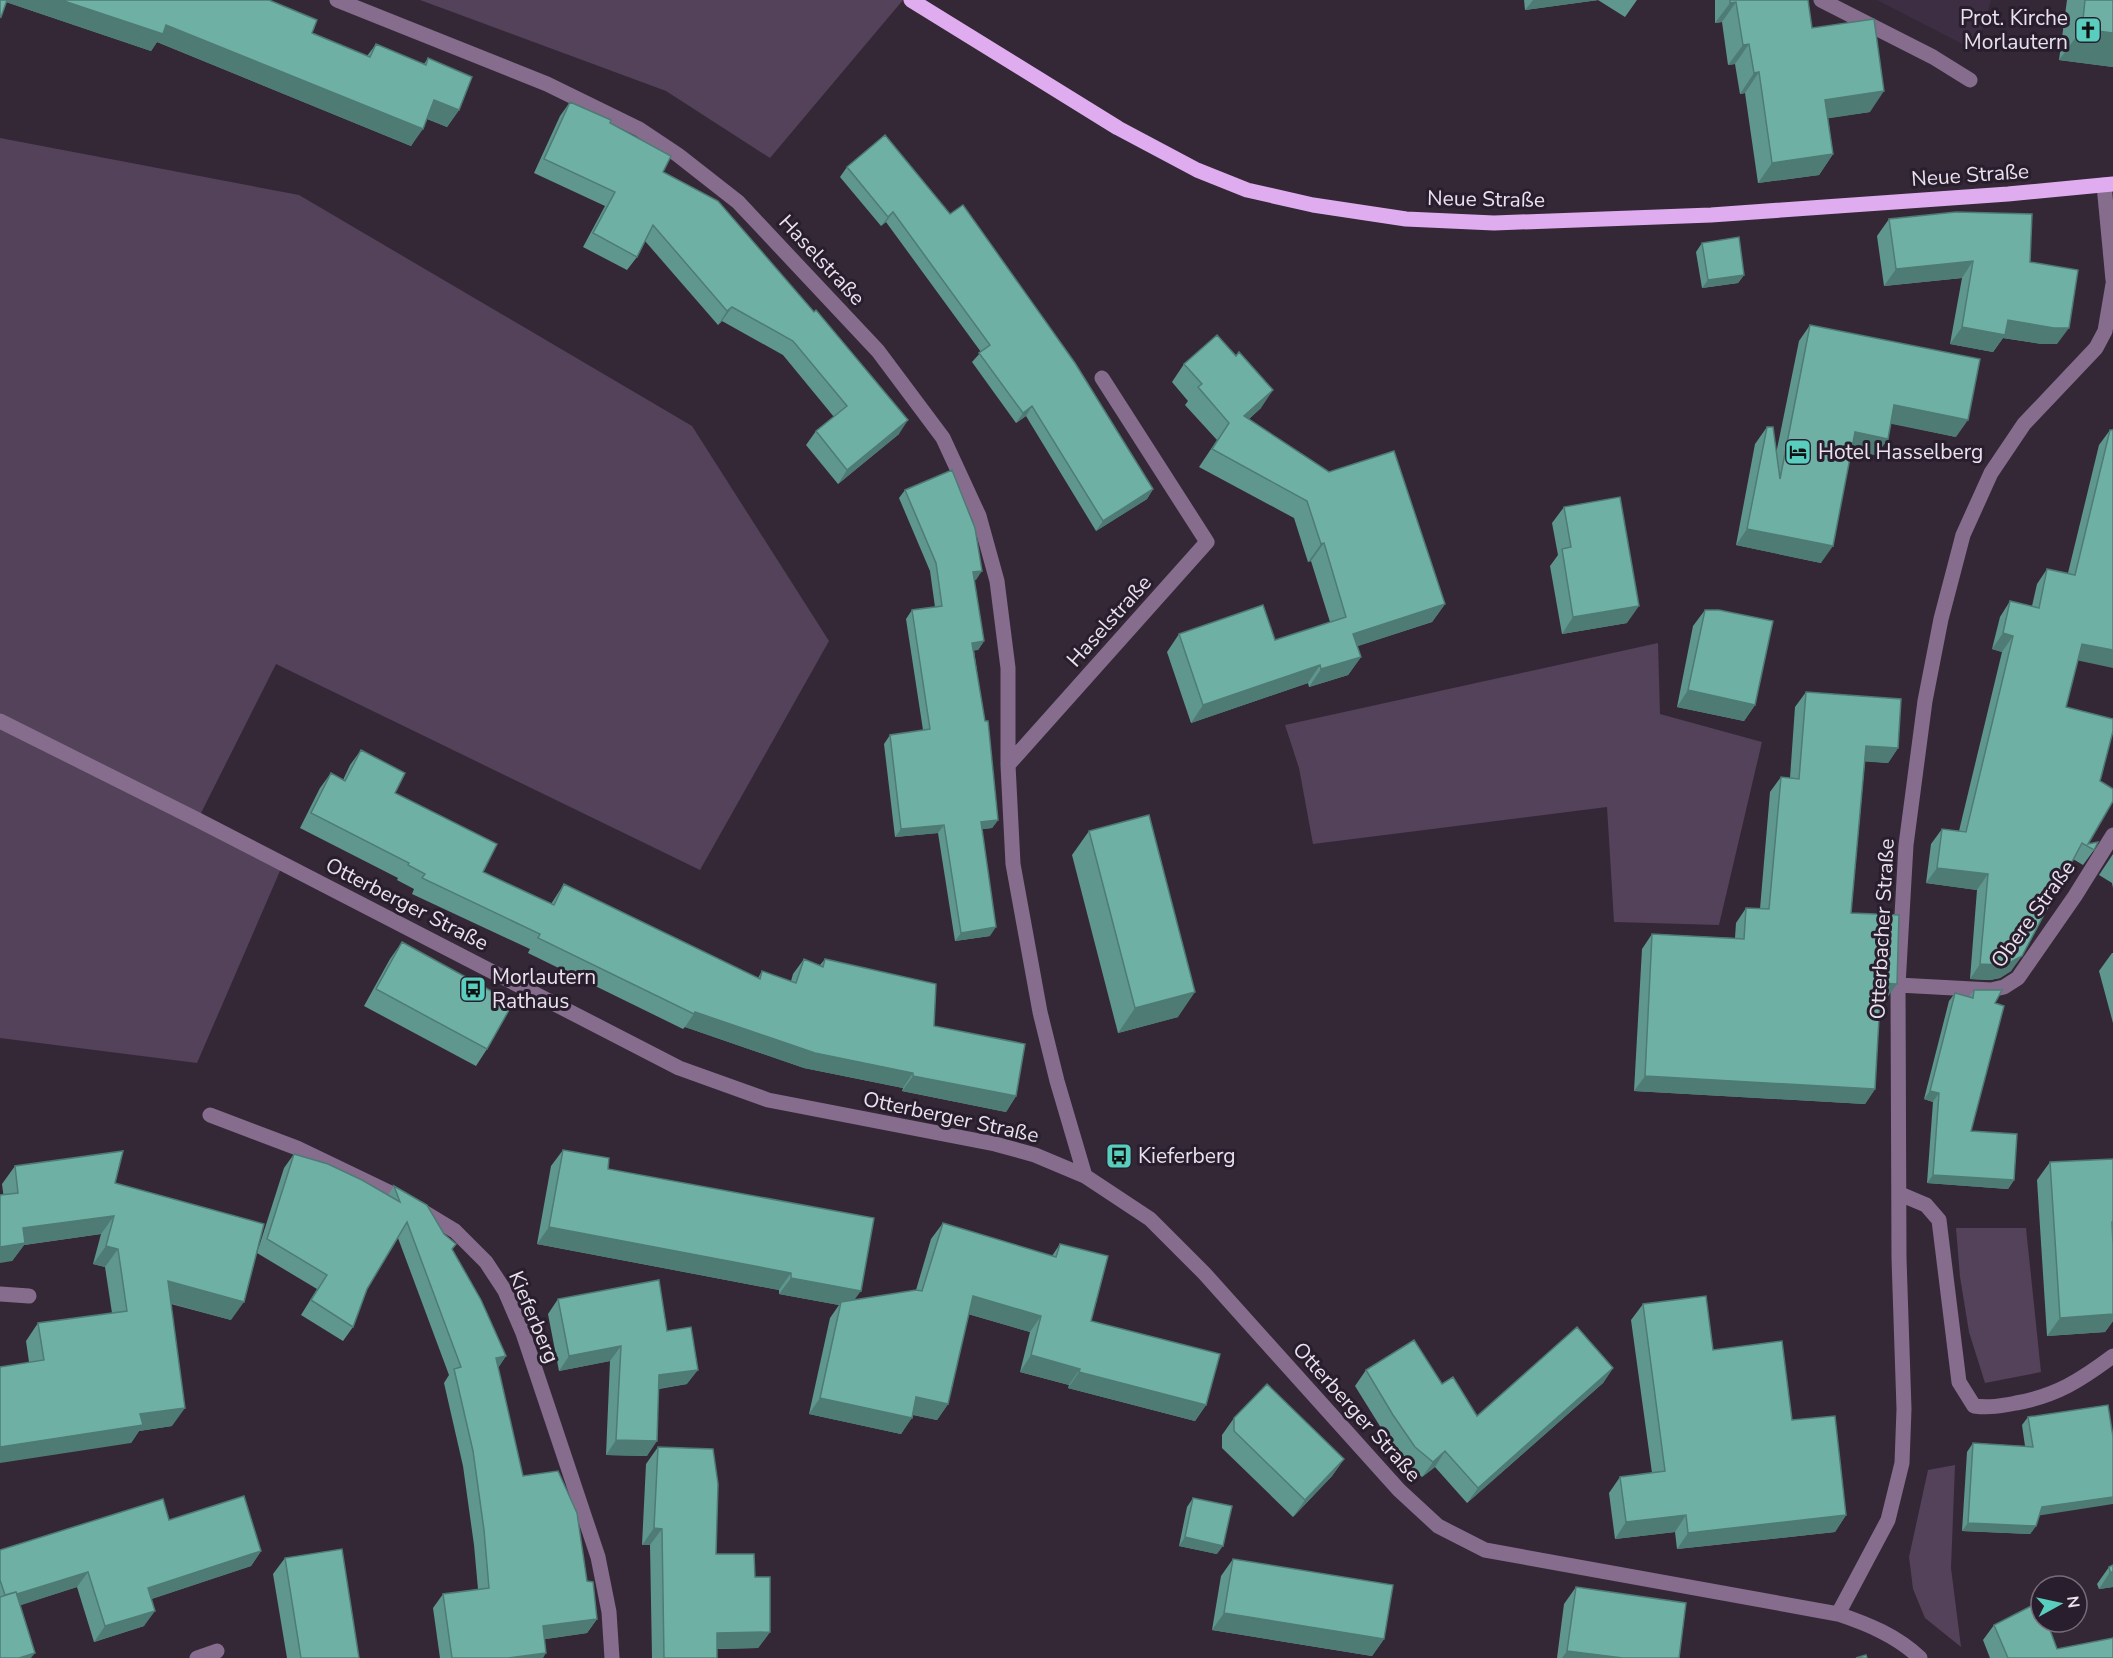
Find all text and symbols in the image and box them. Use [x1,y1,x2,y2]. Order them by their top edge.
place label: Prot. Kirche Morlautern [1960,4,2068,56]
church icon: Prot. Kirche Morlautern [2073,15,2103,45]
street label: Neue Straße [1910,157,2030,193]
street label: Neue Straße [1427,184,1545,214]
street label: Haselstraße [773,209,871,311]
hotel icon: Hotel Hasselberg [1783,437,1813,467]
place label: Hotel Hasselberg [1818,438,1983,466]
street label: Haselstraße [1060,569,1158,673]
street label: Otterbacher Straße [1863,838,1901,1020]
street label: Otterberger Straße [321,851,493,957]
street label: Obere Straße [1985,855,2081,973]
place label: Morlautern Rathaus [492,963,596,1015]
bus stop icon: Morlautern Rathaus [458,974,488,1004]
street label: Otterberger Straße [860,1085,1042,1149]
bus stop icon: Kieferberg [1104,1141,1134,1171]
place label: Kieferberg [1138,1142,1236,1170]
street label: Kieferberg [502,1267,566,1367]
street label: Otterberger Straße [1287,1336,1427,1488]
north arrow [2029,1574,2089,1634]
text: N [2061,1595,2085,1610]

